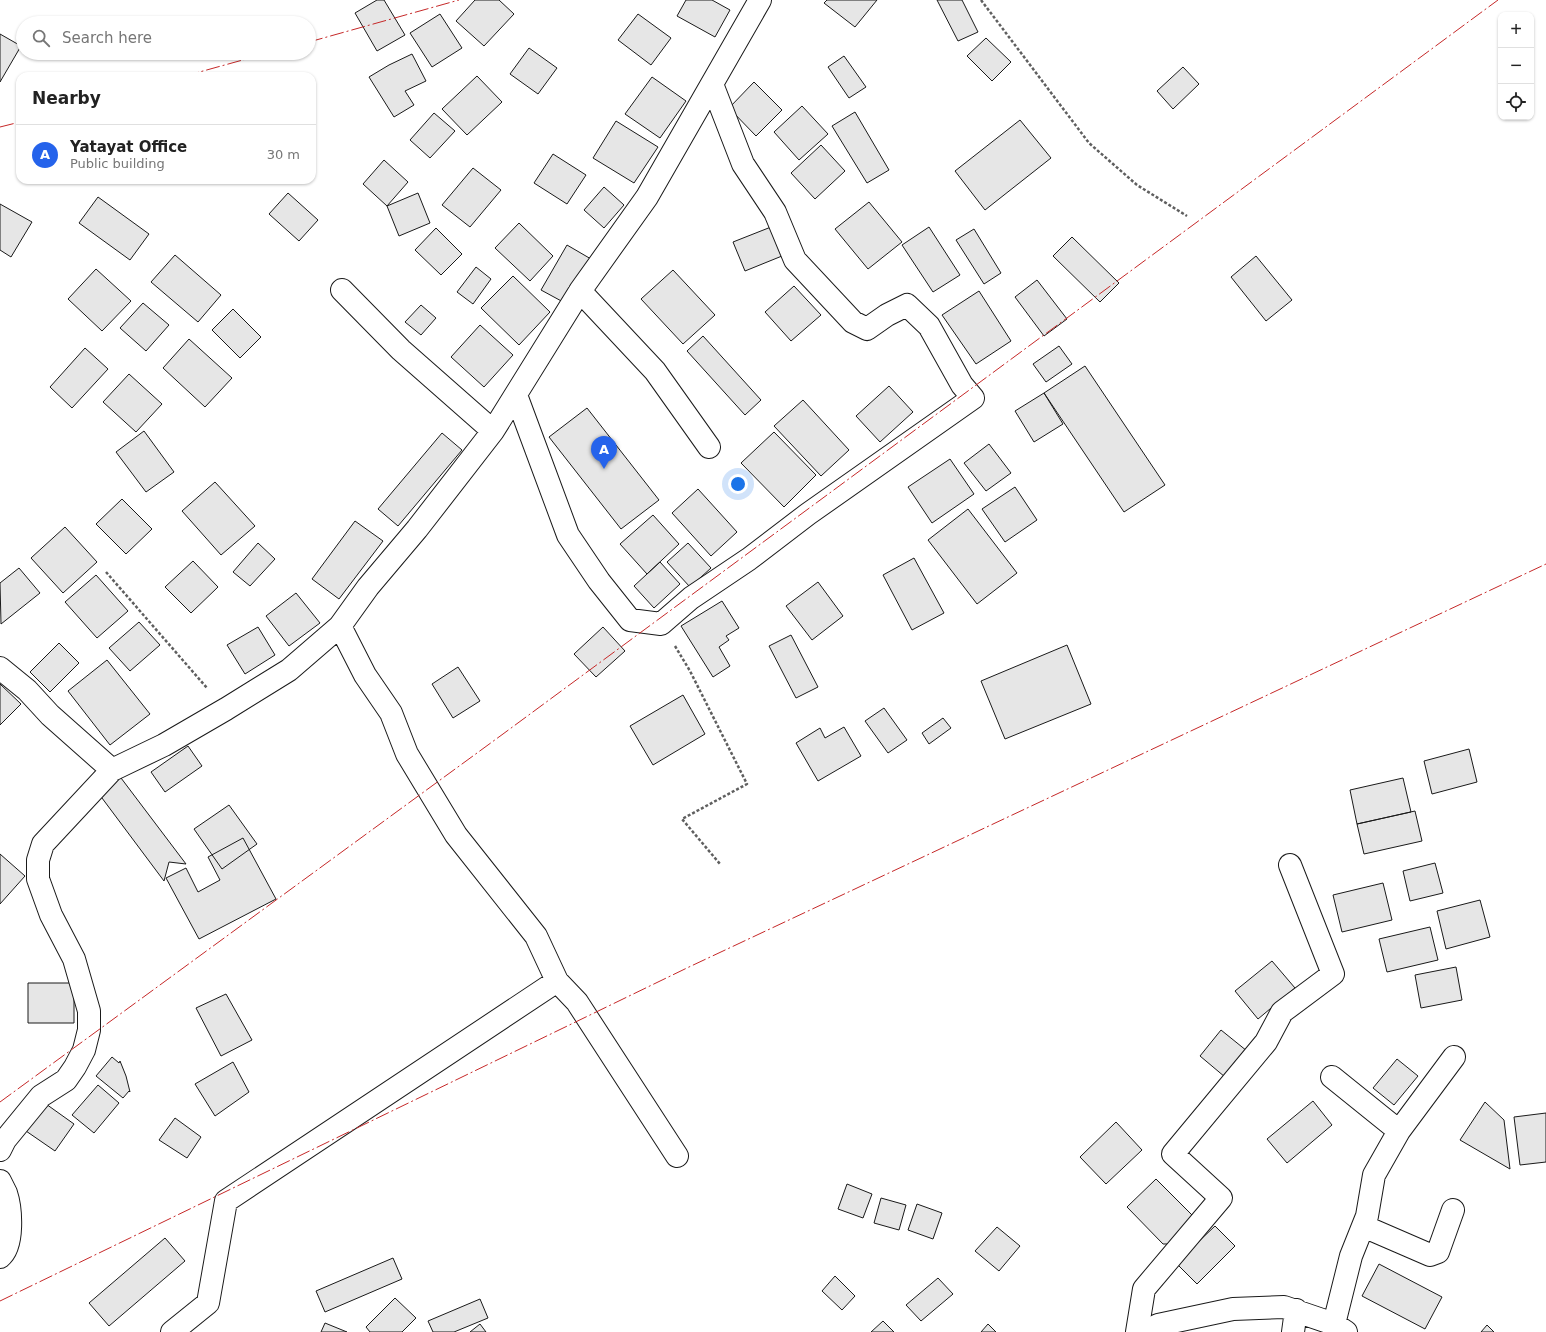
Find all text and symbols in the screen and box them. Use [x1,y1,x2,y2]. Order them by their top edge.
map controls [1498,12,1534,120]
button: + [1498,12,1534,48]
search box [16,16,316,60]
icon: search [30,27,52,49]
text: Search here [62,29,152,47]
button: − [1498,48,1534,84]
button: locate [1498,84,1534,120]
text: Nearby [32,88,101,108]
text: Yatayat Office [70,138,187,156]
text: A [40,147,50,162]
text: 30 m [267,147,300,162]
text: Public building [70,156,165,171]
pin: A [591,436,617,469]
your location [728,474,748,494]

